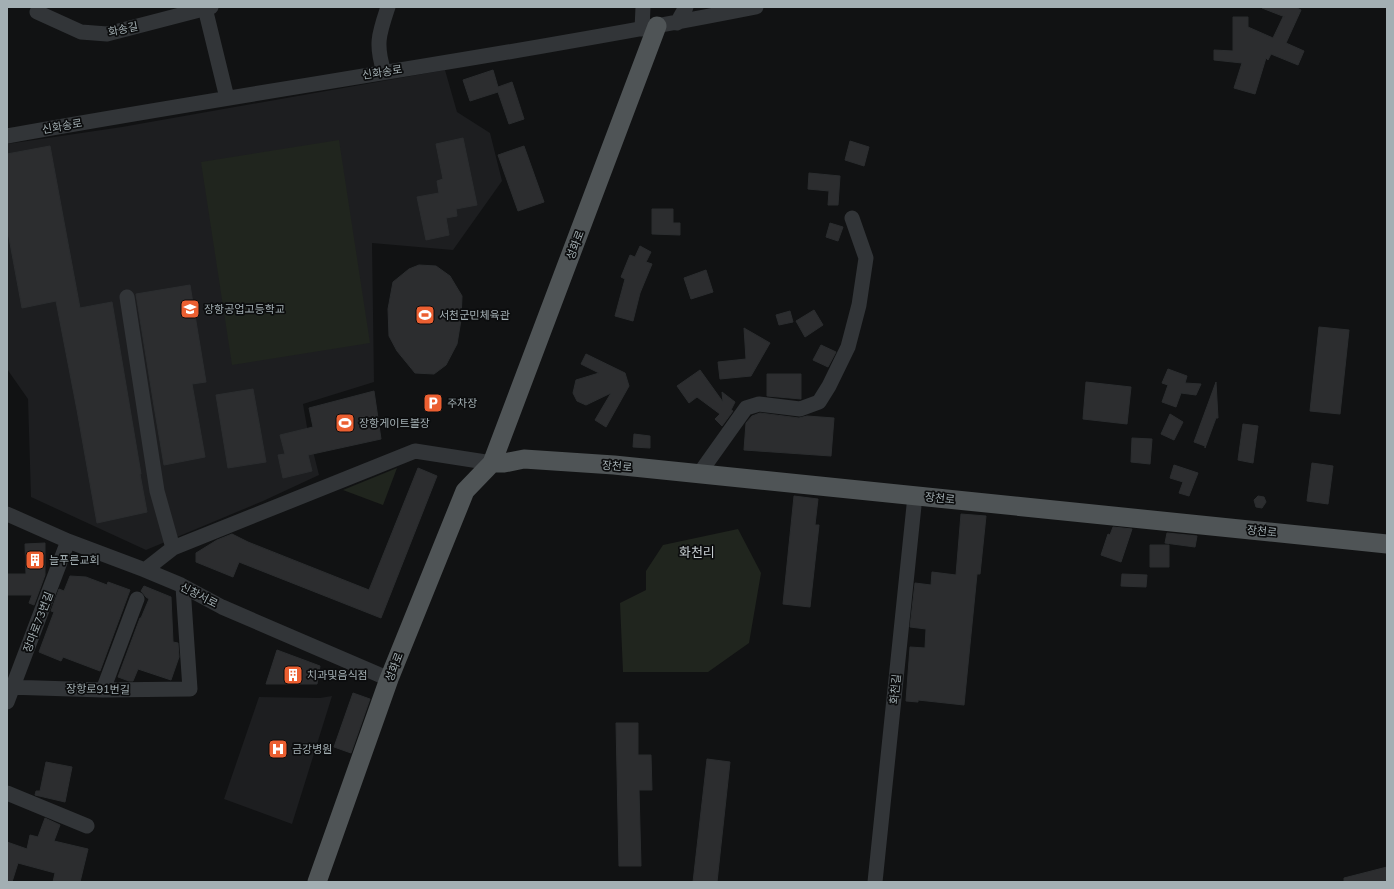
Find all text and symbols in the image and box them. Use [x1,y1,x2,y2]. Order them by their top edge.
street label: 화송길 [107,19,139,39]
street label: 신화송로 [361,62,403,82]
street label: 신화송로 [41,116,83,136]
street label: 성화로 [563,228,587,262]
school or university icon: 장항공업고등학교 [179,298,201,320]
place label: 장항공업고등학교 [204,302,285,316]
sports icon: 서천군민체육관 [414,304,436,326]
place label: 서천군민체육관 [439,308,510,322]
parking icon: 주차장 [422,392,444,414]
place label: 주차장 [447,396,477,410]
sports icon: 장항게이트볼장 [334,412,356,434]
place label: 장항게이트볼장 [359,416,430,430]
street label: 장천로 [601,458,633,474]
street label: 장천로 [924,489,956,507]
street label: 장천로 [1246,522,1278,540]
district label: 화천리 [679,544,715,560]
building icon: 늘푸른교회 [24,549,46,571]
place label: 늘푸른교회 [49,553,100,567]
street label: 신창서로 [178,580,220,610]
street label: 장마로73번길 [20,590,56,654]
street label: 성화로 [382,650,406,684]
building icon: 치과및음식점 [282,664,304,686]
place label: 치과및음식점 [307,668,368,682]
street label: 화천길 [886,673,904,705]
street label: 장항로91번길 [66,681,130,697]
hospital icon: 금강병원 [267,738,289,760]
place label: 금강병원 [292,742,332,756]

